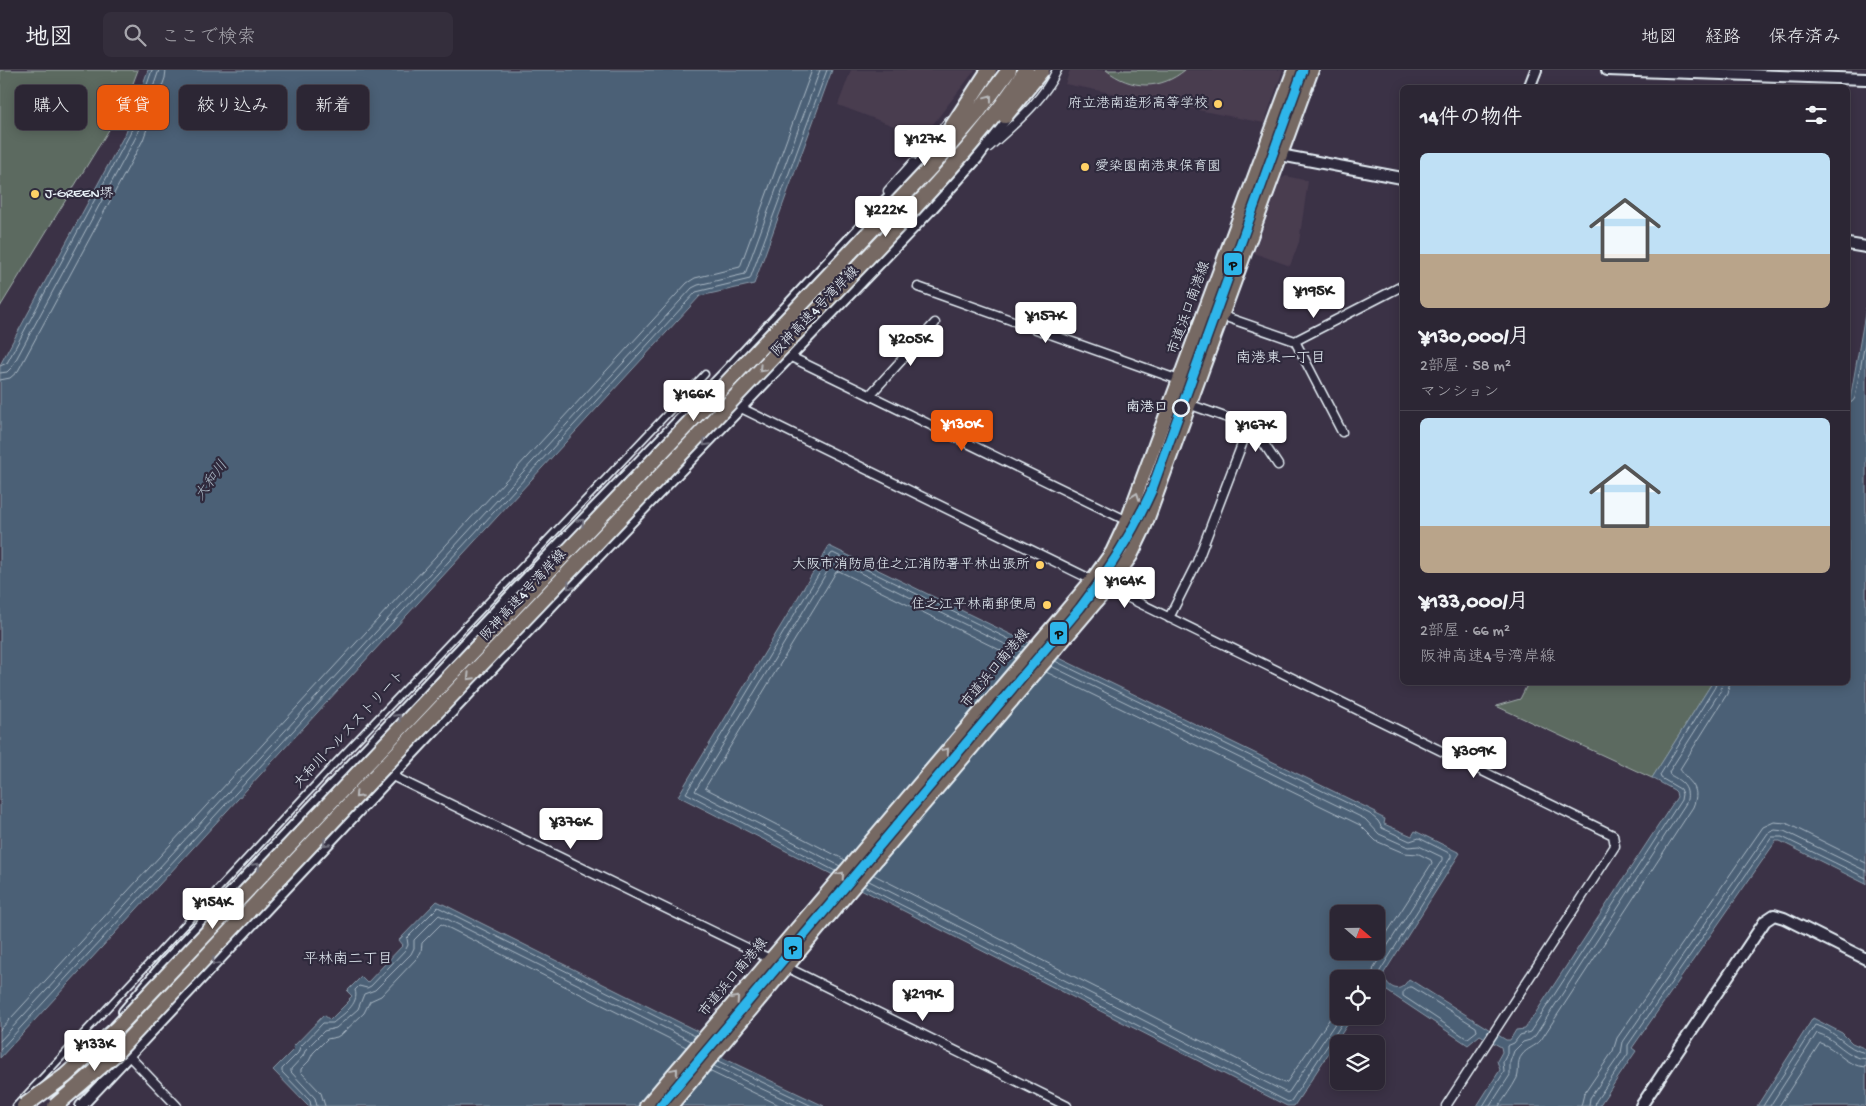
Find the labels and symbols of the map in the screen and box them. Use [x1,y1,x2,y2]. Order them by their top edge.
one-way arrow [983,94,992,104]
place label: 府立港南造形高等学校 [1068,96,1208,113]
marker: 府立港南造形高等学校 [1212,98,1224,110]
pin: ¥127K [890,124,960,167]
place label: 愛染園南港東保育園 [1095,159,1221,176]
marker: 愛染園南港東保育園 [1079,161,1091,173]
place label: J-GREEN堺 [45,186,114,203]
marker: J-GREEN堺 [29,188,41,200]
pin: ¥222K [851,196,921,238]
line badge: P [1223,252,1243,276]
text: P [1228,258,1238,275]
street label: 市道浜口南港線 [1165,259,1215,357]
street label: 阪神高速4号湾岸線 [769,263,863,361]
pin: ¥195K [1279,276,1349,319]
pin: ¥157K [1011,302,1081,344]
pin: ¥205K [876,324,946,367]
district label: 南港東一丁目 [1236,349,1326,368]
one-way arrow [759,363,768,372]
pin: ¥166K [659,380,729,422]
place label: 南港口 [1126,399,1168,417]
marker: 南港口 [1172,399,1190,417]
pin: ¥130K [927,410,997,452]
pin: ¥167K [1221,410,1291,453]
one-way arrow [703,437,712,446]
water label: 大和川 [191,458,233,504]
one-way arrow [1130,492,1140,501]
one-way arrow [575,519,584,528]
street label: 阪神高速4号湾岸線 [477,547,571,645]
place label: 大阪市消防局住之江消防署平林出張所 [792,557,1030,574]
marker: 大阪市消防局住之江消防署平林出張所 [1034,559,1046,571]
pin: ¥164K [1090,566,1160,609]
one-way arrow [567,580,576,589]
place label: 住之江平林南郵便局 [911,597,1037,614]
marker: 住之江平林南郵便局 [1041,599,1053,611]
line badge: P [1049,621,1068,645]
street label: 市道浜口南港線 [958,626,1034,712]
text: P [1054,627,1064,644]
street label: 大和川ヘルスストリート [291,667,409,793]
one-way arrow [466,671,475,680]
one-way arrow [392,713,401,722]
pin: ¥309K [1439,736,1509,779]
one-way arrow [941,747,950,756]
one-way arrow [355,789,364,798]
pin: ¥376K [536,808,606,850]
one-way arrow [323,838,332,847]
one-way arrow [251,863,260,872]
one-way arrow [835,871,844,880]
pin: ¥154K [178,888,248,930]
north arrow [1330,905,1385,960]
street label: 市道浜口南港線 [696,935,772,1021]
line badge: P [783,936,803,960]
text: P [788,942,798,959]
district label: 平林南二丁目 [303,950,393,969]
one-way arrow [212,957,221,966]
pin: ¥219K [888,980,958,1022]
one-way arrow [730,995,739,1004]
pin: ¥133K [60,1030,130,1072]
one-way arrow [670,1068,678,1077]

